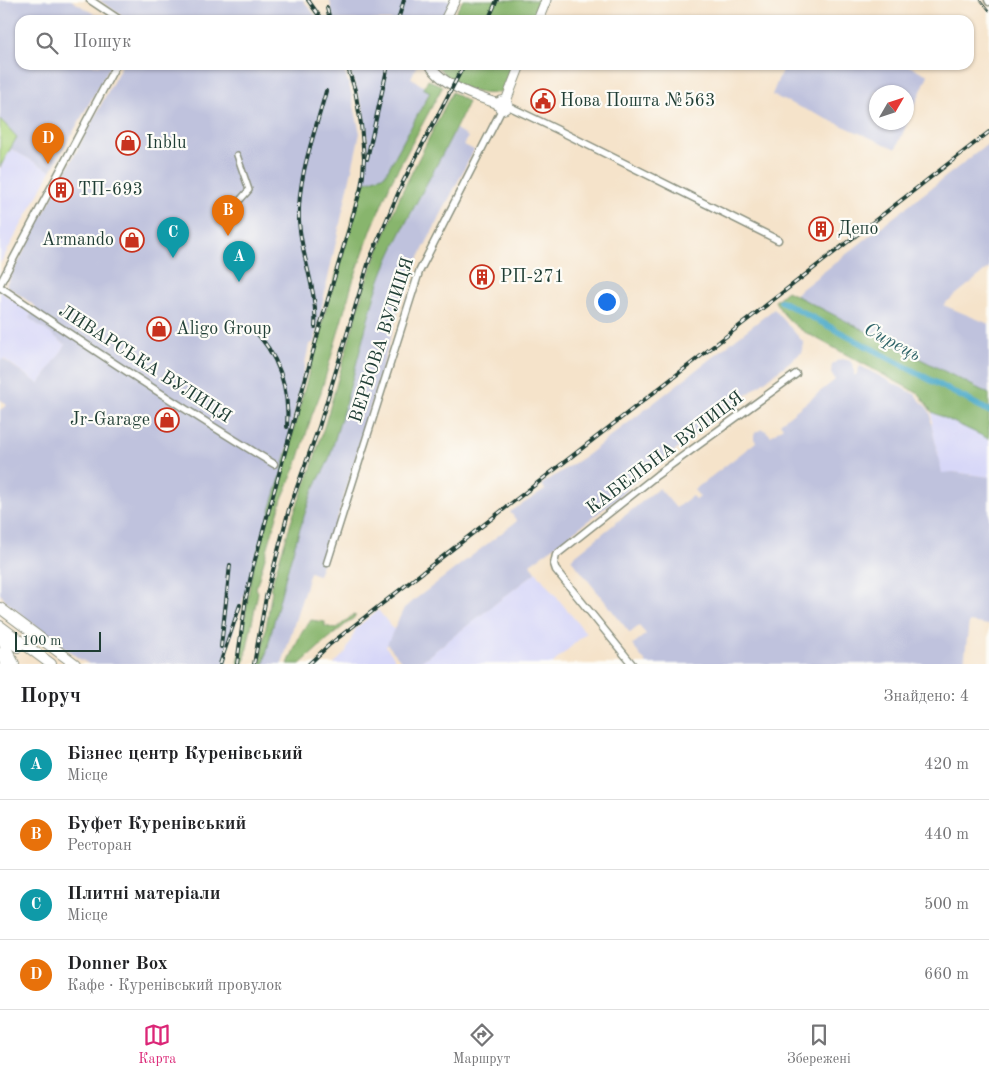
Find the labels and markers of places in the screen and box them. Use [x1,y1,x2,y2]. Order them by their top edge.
public building icon: Нова Пошта №563 [530,88,556,114]
place label: Нова Пошта №563 [560,92,715,110]
pin: D [32,123,64,164]
shop icon: Inblu [115,130,141,156]
place label: Inblu [146,134,187,152]
building icon: ТП-693 [48,177,74,203]
place label: ТП-693 [78,181,143,199]
pin: B [212,195,244,236]
building icon: Депо [808,216,834,242]
pin: C [157,217,189,258]
place label: Депо [838,220,878,238]
shop icon: Armando [119,227,145,253]
place label: Armando [42,231,114,249]
pin: A [223,241,255,282]
building icon: РП-271 [469,264,495,290]
place label: РП-271 [500,268,564,286]
shop icon: Aligo Group [146,316,172,342]
place label: Aligo Group [176,320,271,338]
shop icon: Jr-Garage [154,407,180,433]
place label: Jr-Garage [70,411,150,429]

